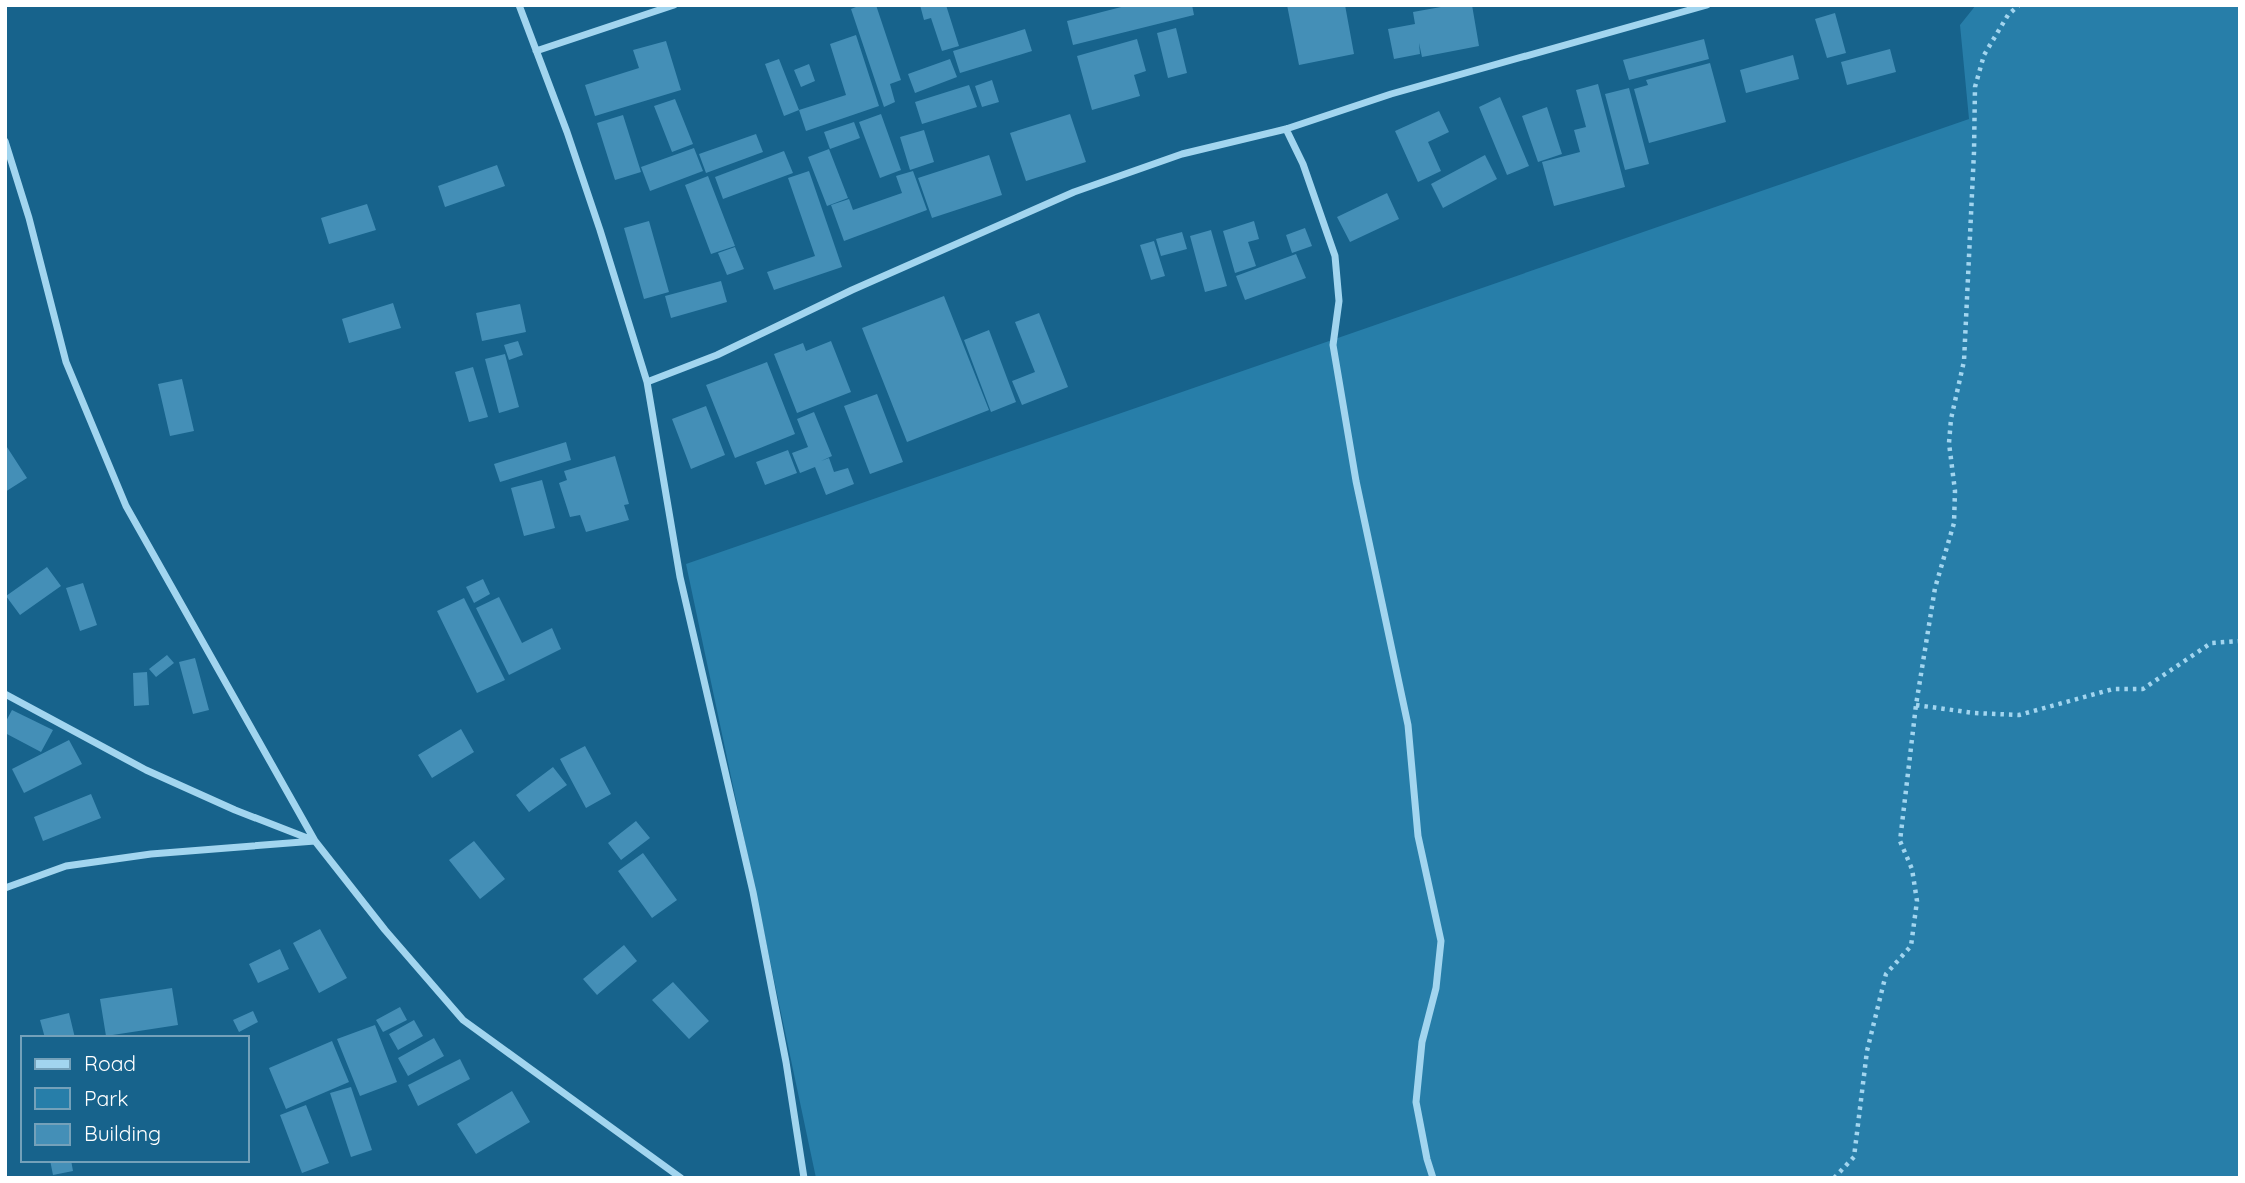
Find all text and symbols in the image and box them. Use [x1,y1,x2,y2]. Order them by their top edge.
legend [21,1036,248,1162]
text: Road [84,1050,136,1076]
text: Park [84,1085,128,1111]
text: Building [84,1120,161,1146]

